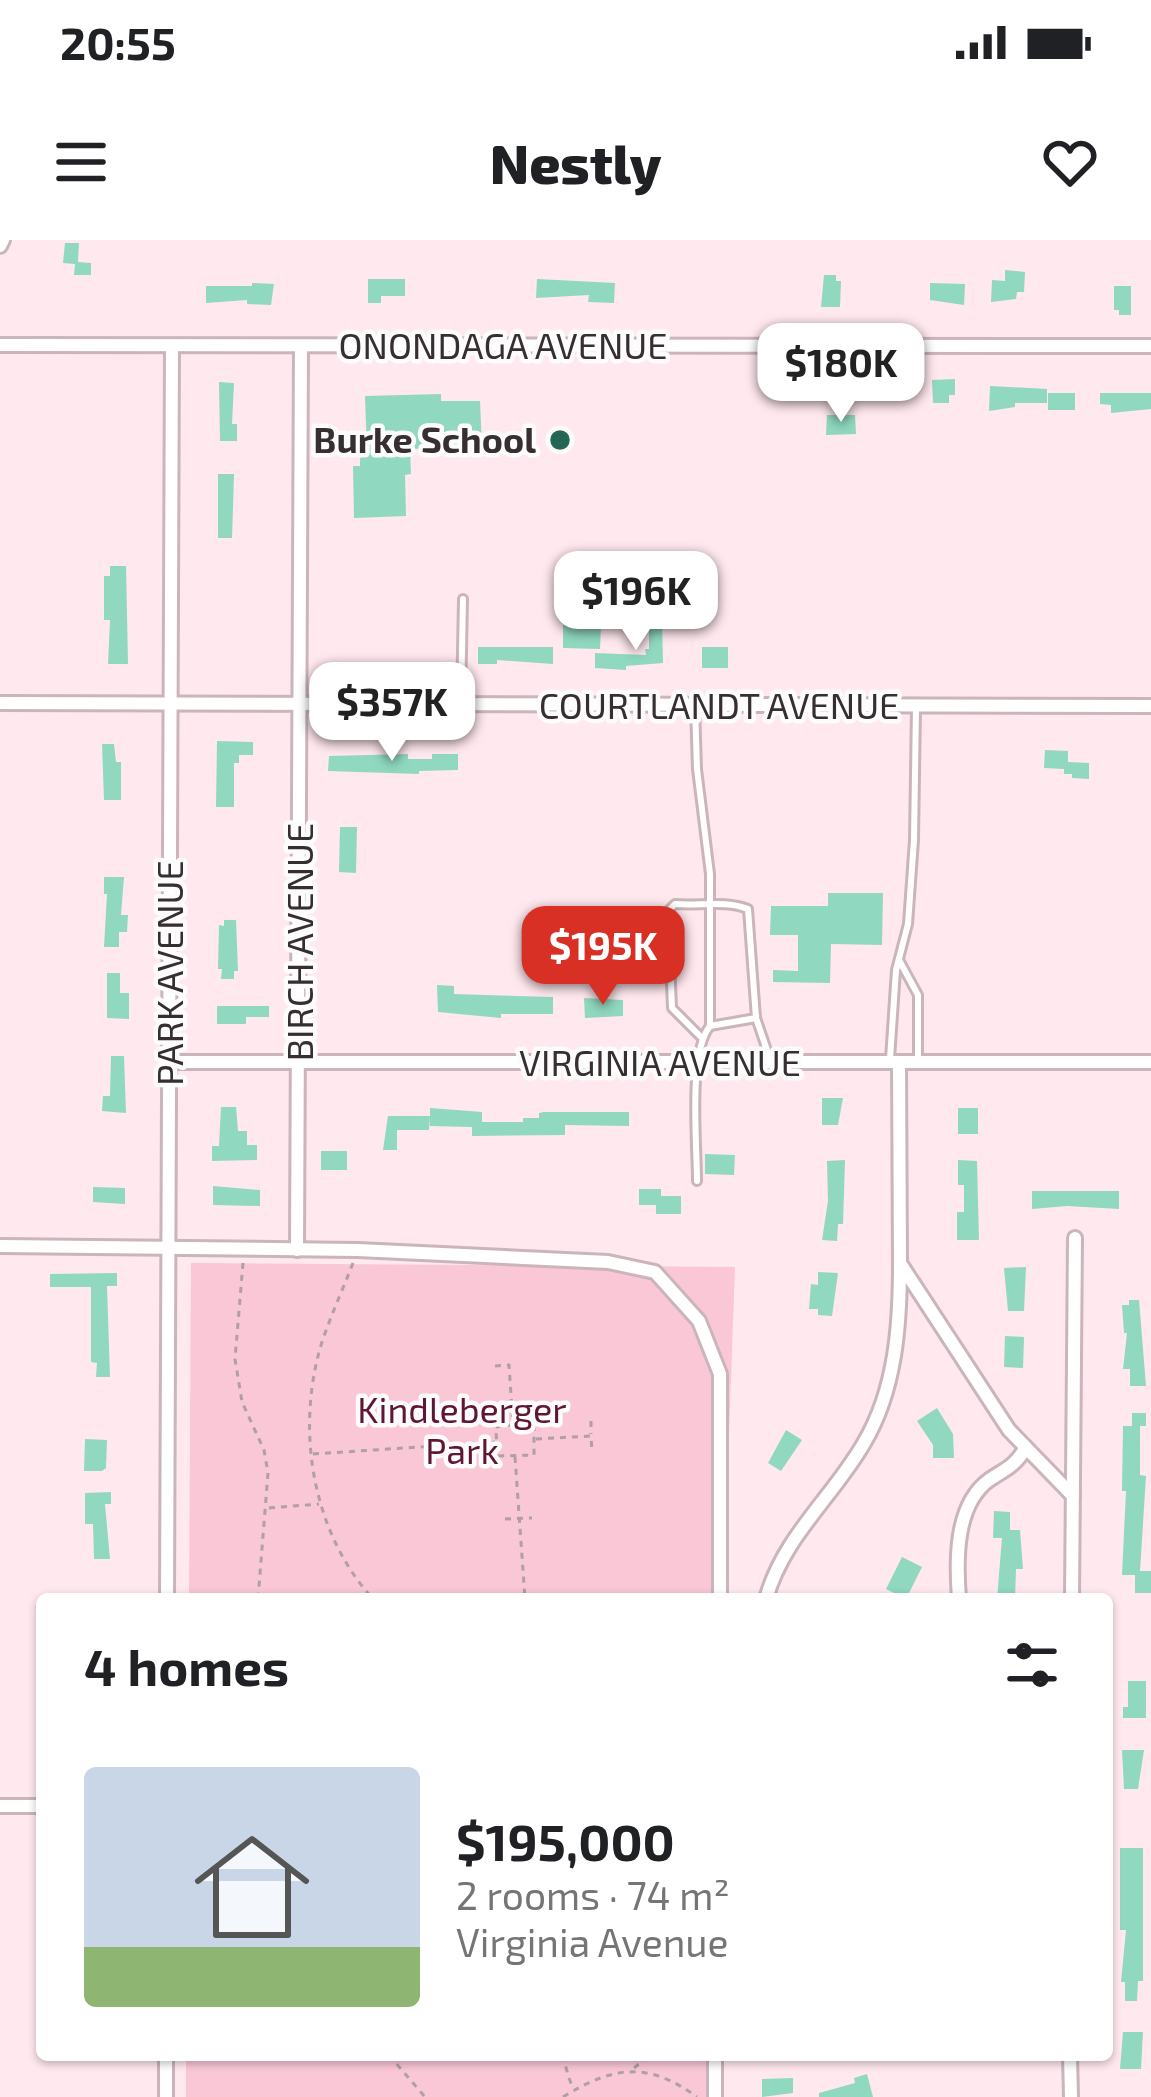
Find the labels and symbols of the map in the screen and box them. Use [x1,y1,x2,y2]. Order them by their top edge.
street label: ONONDAGA AVENUE [339,323,667,366]
pin: $180K [757,323,925,425]
place label: Burke School [313,417,536,460]
marker: Burke School [547,427,573,453]
pin: $196K [552,551,720,653]
pin: $357K [308,662,476,764]
street label: COURTLANDT AVENUE [539,683,899,726]
street label: BIRCH AVENUE [277,823,320,1061]
street label: PARK AVENUE [147,860,190,1086]
pin: $195K [519,906,687,1008]
street label: VIRGINIA AVENUE [519,1040,801,1083]
park label: Kindleberger Park [357,1387,567,1471]

